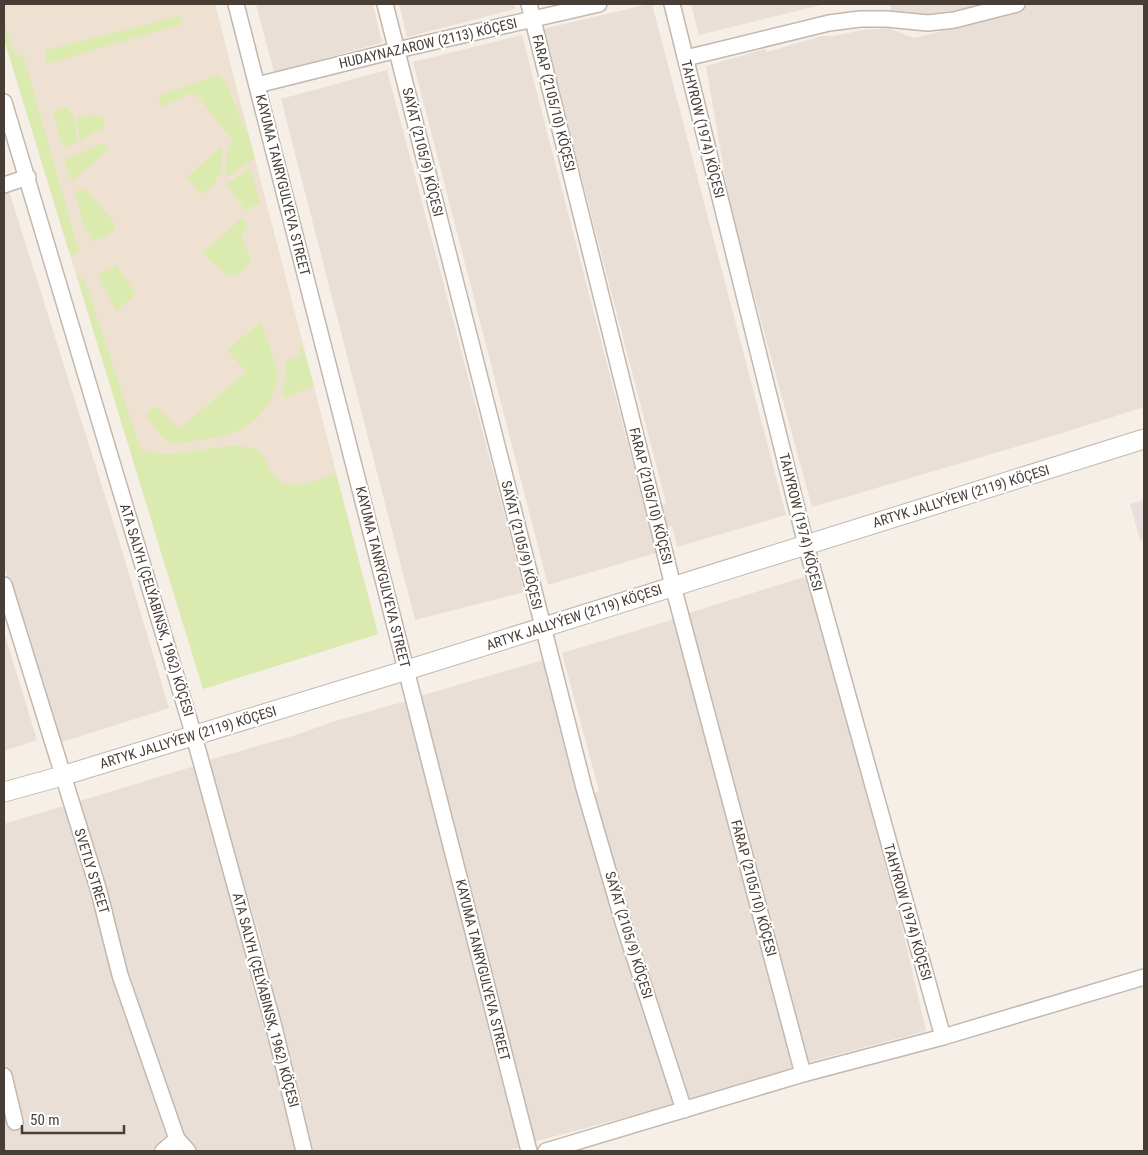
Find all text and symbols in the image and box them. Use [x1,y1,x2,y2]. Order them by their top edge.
street label: HUDAYNAZAROW (2113) KÖÇESI [337,15,519,72]
street label: FARAP (2105/10) KÖÇESI [528,33,579,173]
street label: TAHYROW (1974) KÖÇESI [677,58,728,200]
street label: SAÝAT (2105/9) KÖÇESI [398,86,448,218]
street label: KAYUMA TANRYGULYEVA STREET [253,93,313,277]
street label: FARAP (2105/10) KÖÇESI [625,426,676,566]
street label: TAHYROW (1974) KÖÇESI [775,451,826,593]
street label: ARTYK JALLYÝEW (2119) KÖÇESI [870,461,1052,531]
street label: SAÝAT (2105/9) KÖÇESI [497,479,547,611]
street label: KAYUMA TANRYGULYEVA STREET [353,485,413,669]
street label: ATA SALYH (ÇELÝABINSK, 1962) KÖÇESI [116,501,198,719]
street label: ARTYK JALLYÝEW (2119) KÖÇESI [484,580,664,654]
street label: ARTYK JALLYÝEW (2119) KÖÇESI [97,702,279,772]
street label: FARAP (2105/10) KÖÇESI [727,818,780,958]
street label: SVETLY STREET [71,826,113,916]
street label: TAHYROW (1974) KÖÇESI [880,842,935,983]
street label: SAÝAT (2105/9) KÖÇESI [601,869,657,1001]
street label: KAYUMA TANRYGULYEVA STREET [453,878,513,1062]
street label: ATA SALYH (ÇELÝABINSK, 1962) KÖÇESI [229,891,303,1109]
scale bar [22,1102,125,1134]
text: 50 m [30,1111,60,1129]

